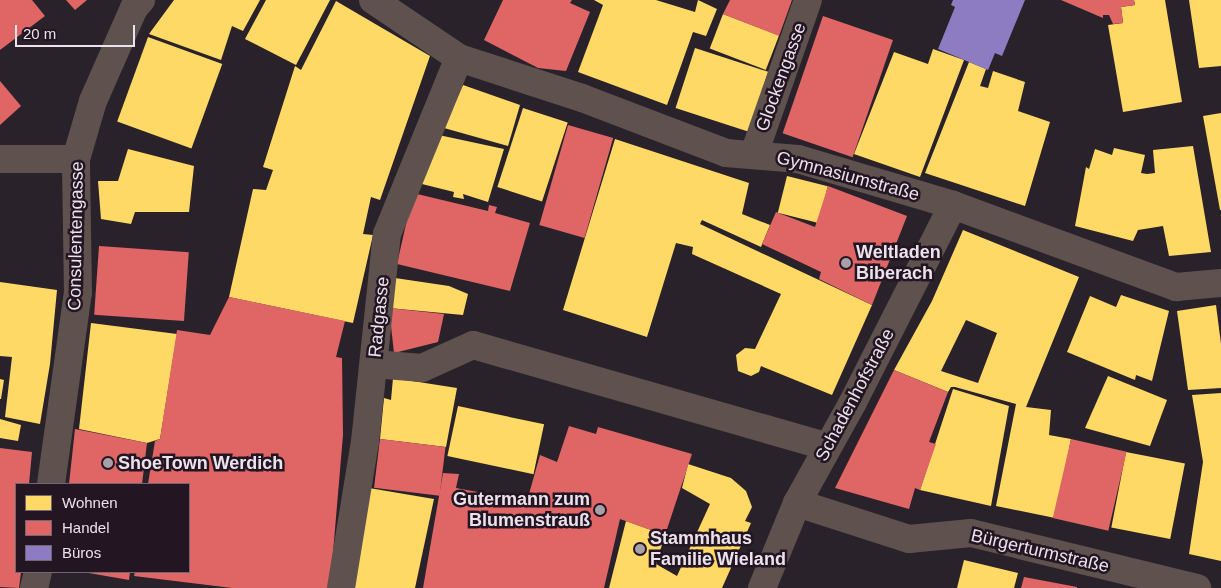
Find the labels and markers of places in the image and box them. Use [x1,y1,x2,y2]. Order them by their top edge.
place label: Weltladen Biberach [856,242,941,284]
marker: Weltladen Biberach [840,257,852,269]
place label: ShoeTown Werdich [118,452,283,474]
marker: ShoeTown Werdich [102,457,114,469]
place label: Gutermann zum Blumenstrauß [453,489,590,532]
marker: Gutermann zum Blumenstrauß [594,504,606,516]
place label: Stammhaus Familie Wieland [650,528,786,570]
marker: Stammhaus Familie Wieland [634,543,646,555]

